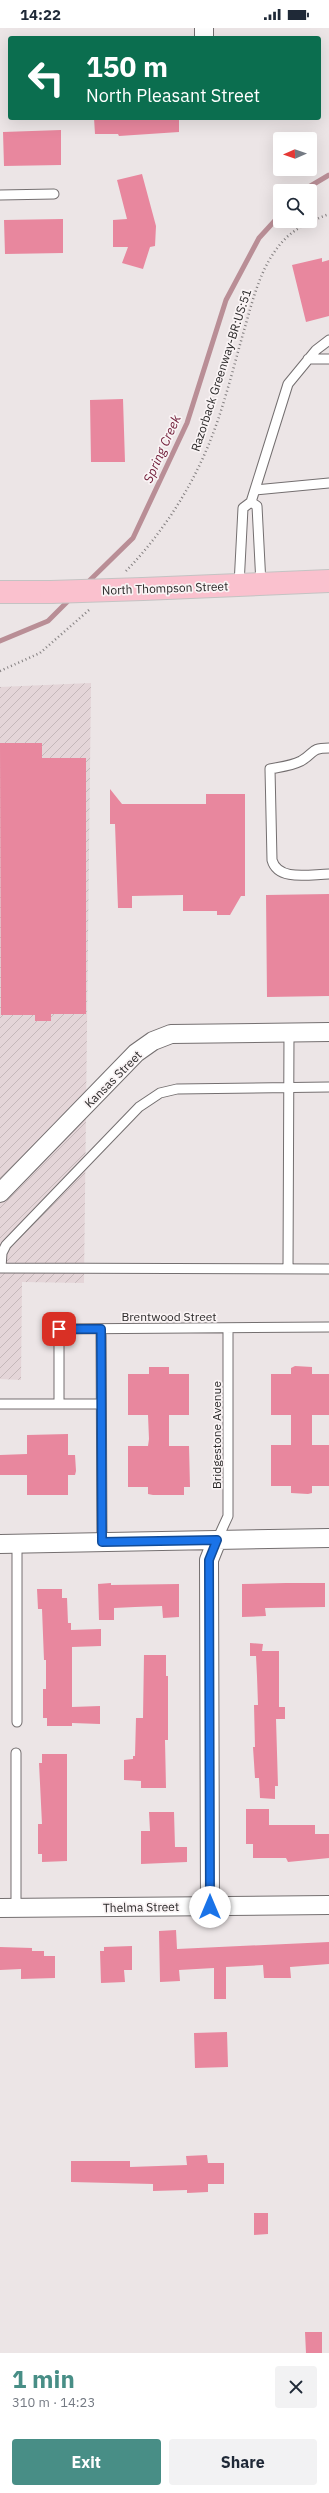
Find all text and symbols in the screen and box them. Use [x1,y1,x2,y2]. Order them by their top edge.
text: 14:22 [20,5,61,24]
text: 150 m [86,48,168,85]
icon: left [20,52,72,104]
text: North Pleasant Street [86,84,260,107]
north arrow [273,132,317,176]
map controls [273,132,317,228]
button: search [273,184,317,228]
street label: Razorback Greenway-BR:US:51 [188,287,254,453]
water label: Spring Creek [139,412,185,486]
street label: North Thompson Street [102,578,228,598]
street label: Kansas Street [81,1047,145,1111]
street label: Brentwood Street [121,1309,217,1324]
pin [42,1312,76,1346]
icon: arrive [48,1318,70,1340]
street label: Bridgestone Avenue [209,1381,224,1489]
position arrow [189,1886,231,1928]
street label: Thelma Street [103,1899,179,1915]
text: 1 min [12,2363,75,2395]
button: close [275,2366,317,2408]
text: 310 m · 14:23 [12,2394,95,2411]
button: Exit [12,2439,161,2485]
button: Share [169,2439,317,2485]

